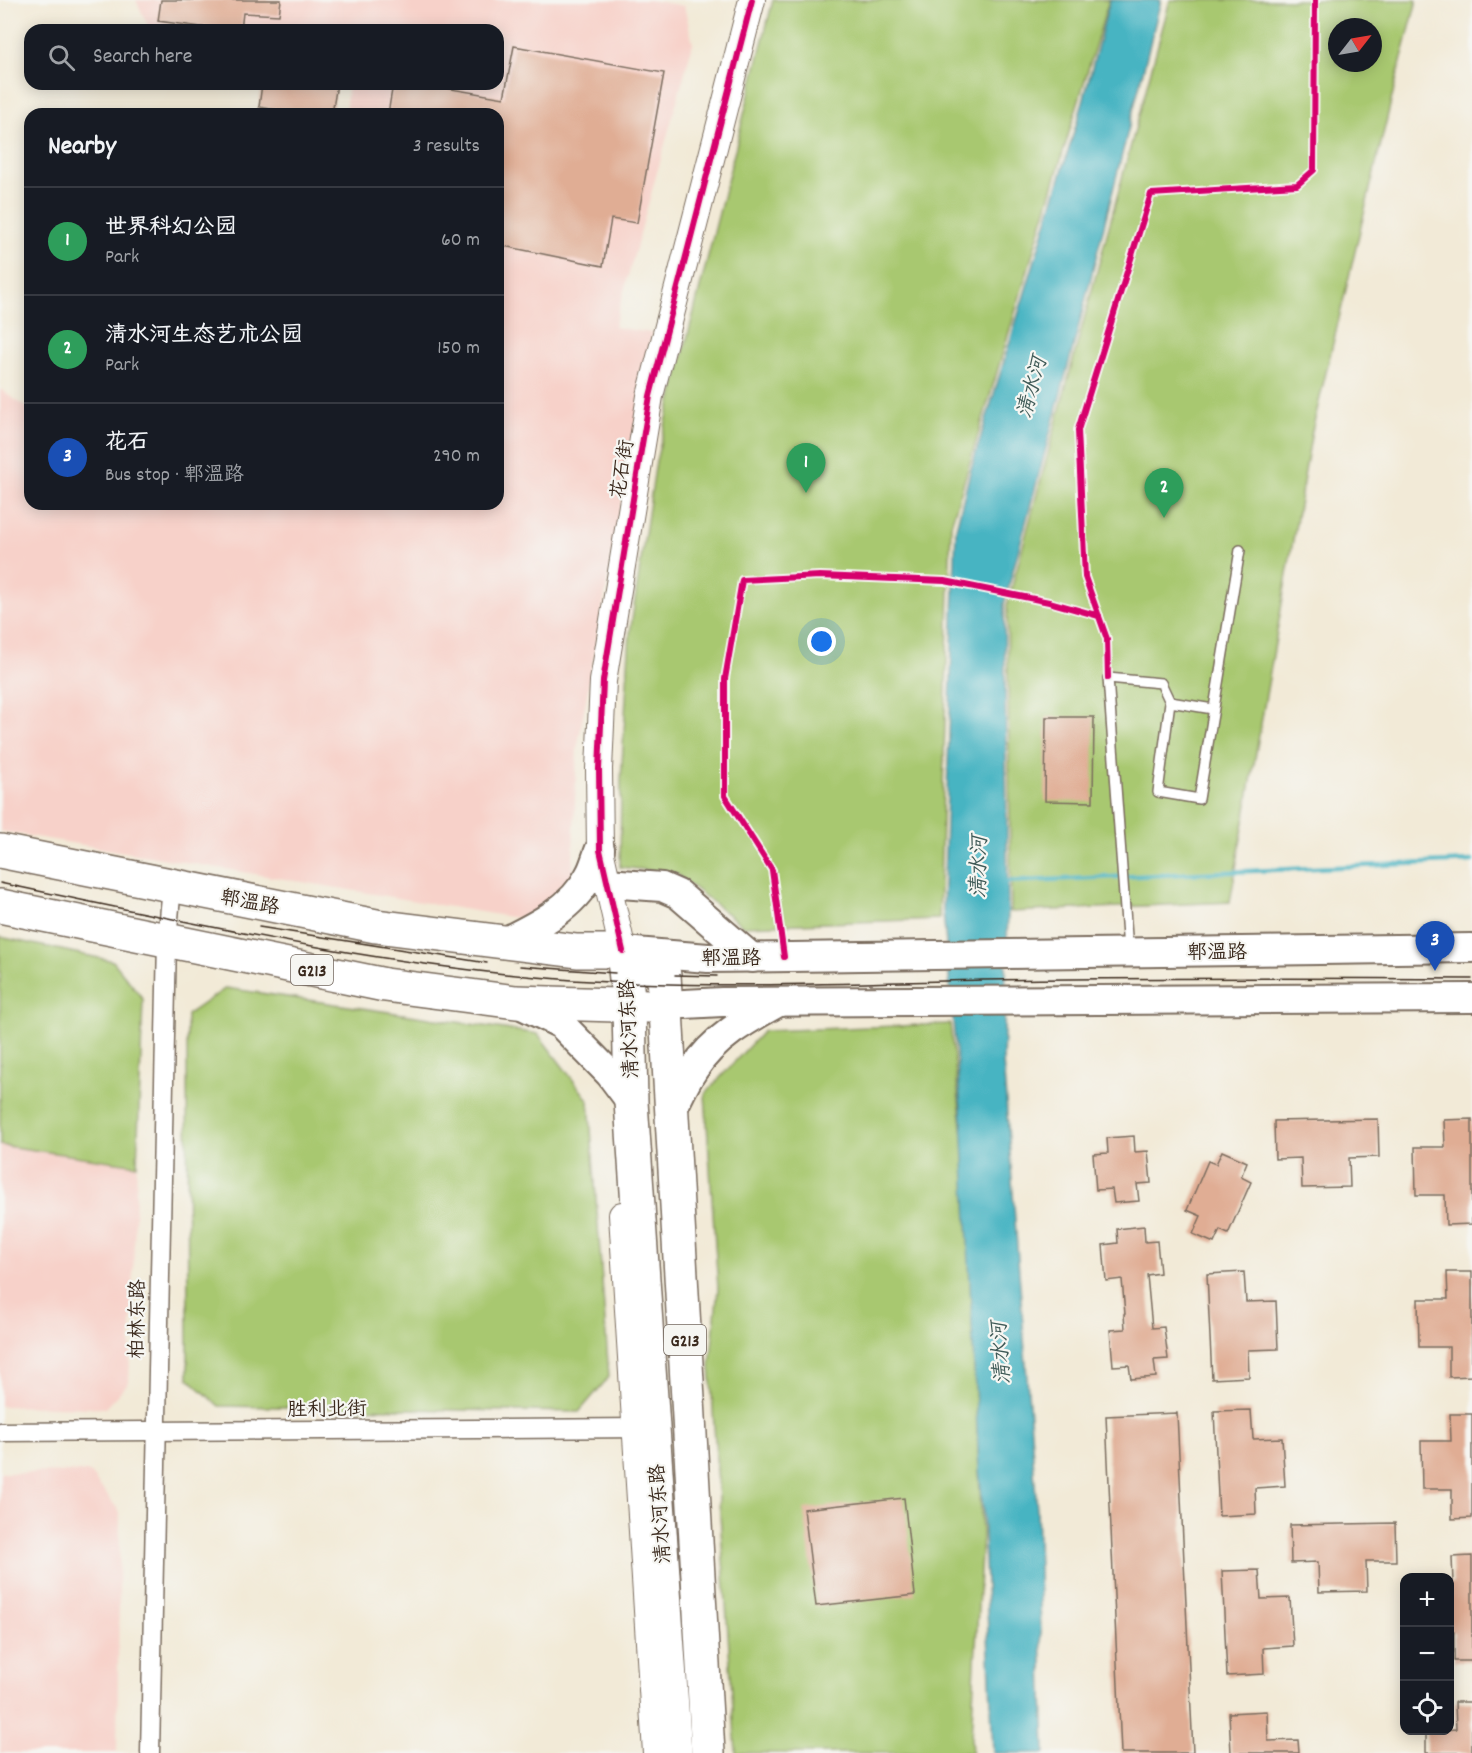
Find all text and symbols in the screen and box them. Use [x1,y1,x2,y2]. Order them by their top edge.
north arrow [1328,18,1382,72]
search box [24,24,504,90]
icon: search [45,41,78,74]
text: Search here [93,42,192,73]
text: Nearby [48,129,116,166]
text: 3 results [413,133,480,161]
text: 世界科幻公园 [105,213,237,244]
text: 1 [65,227,70,255]
text: 60 m [441,227,480,255]
text: Park [105,244,139,272]
text: 清水河生态艺术公园 [105,321,303,352]
text: 2 [63,335,72,363]
text: 150 m [437,335,480,363]
water label: 清水河 [1011,351,1057,422]
text: Park [105,352,139,380]
text: 花石 [105,428,149,459]
street label: 花石街 [605,438,642,501]
text: 3 [63,443,72,471]
text: 290 m [433,443,480,471]
pin: 1 [786,444,826,493]
text: Bus stop · 郫温路 [105,462,244,490]
pin: 2 [1144,468,1184,518]
your location [807,627,836,656]
water label: 清水河 [965,832,997,899]
street label: 郫温路 [217,884,283,924]
pin: 3 [1416,922,1454,971]
street label: 郫温路 [1187,940,1248,968]
street label: 郫温路 [701,946,762,974]
road number: G213 [291,955,333,985]
street label: 清水河东路 [614,977,648,1080]
street label: 柏林东路 [124,1278,154,1359]
water label: 清水河 [986,1317,1020,1385]
road number: G213 [664,1325,706,1355]
street label: 胜利北街 [287,1396,367,1426]
street label: 清水河东路 [644,1462,679,1565]
map controls [1400,1573,1454,1735]
button: + [1400,1573,1454,1627]
button: − [1400,1627,1454,1681]
button: locate [1400,1681,1454,1735]

